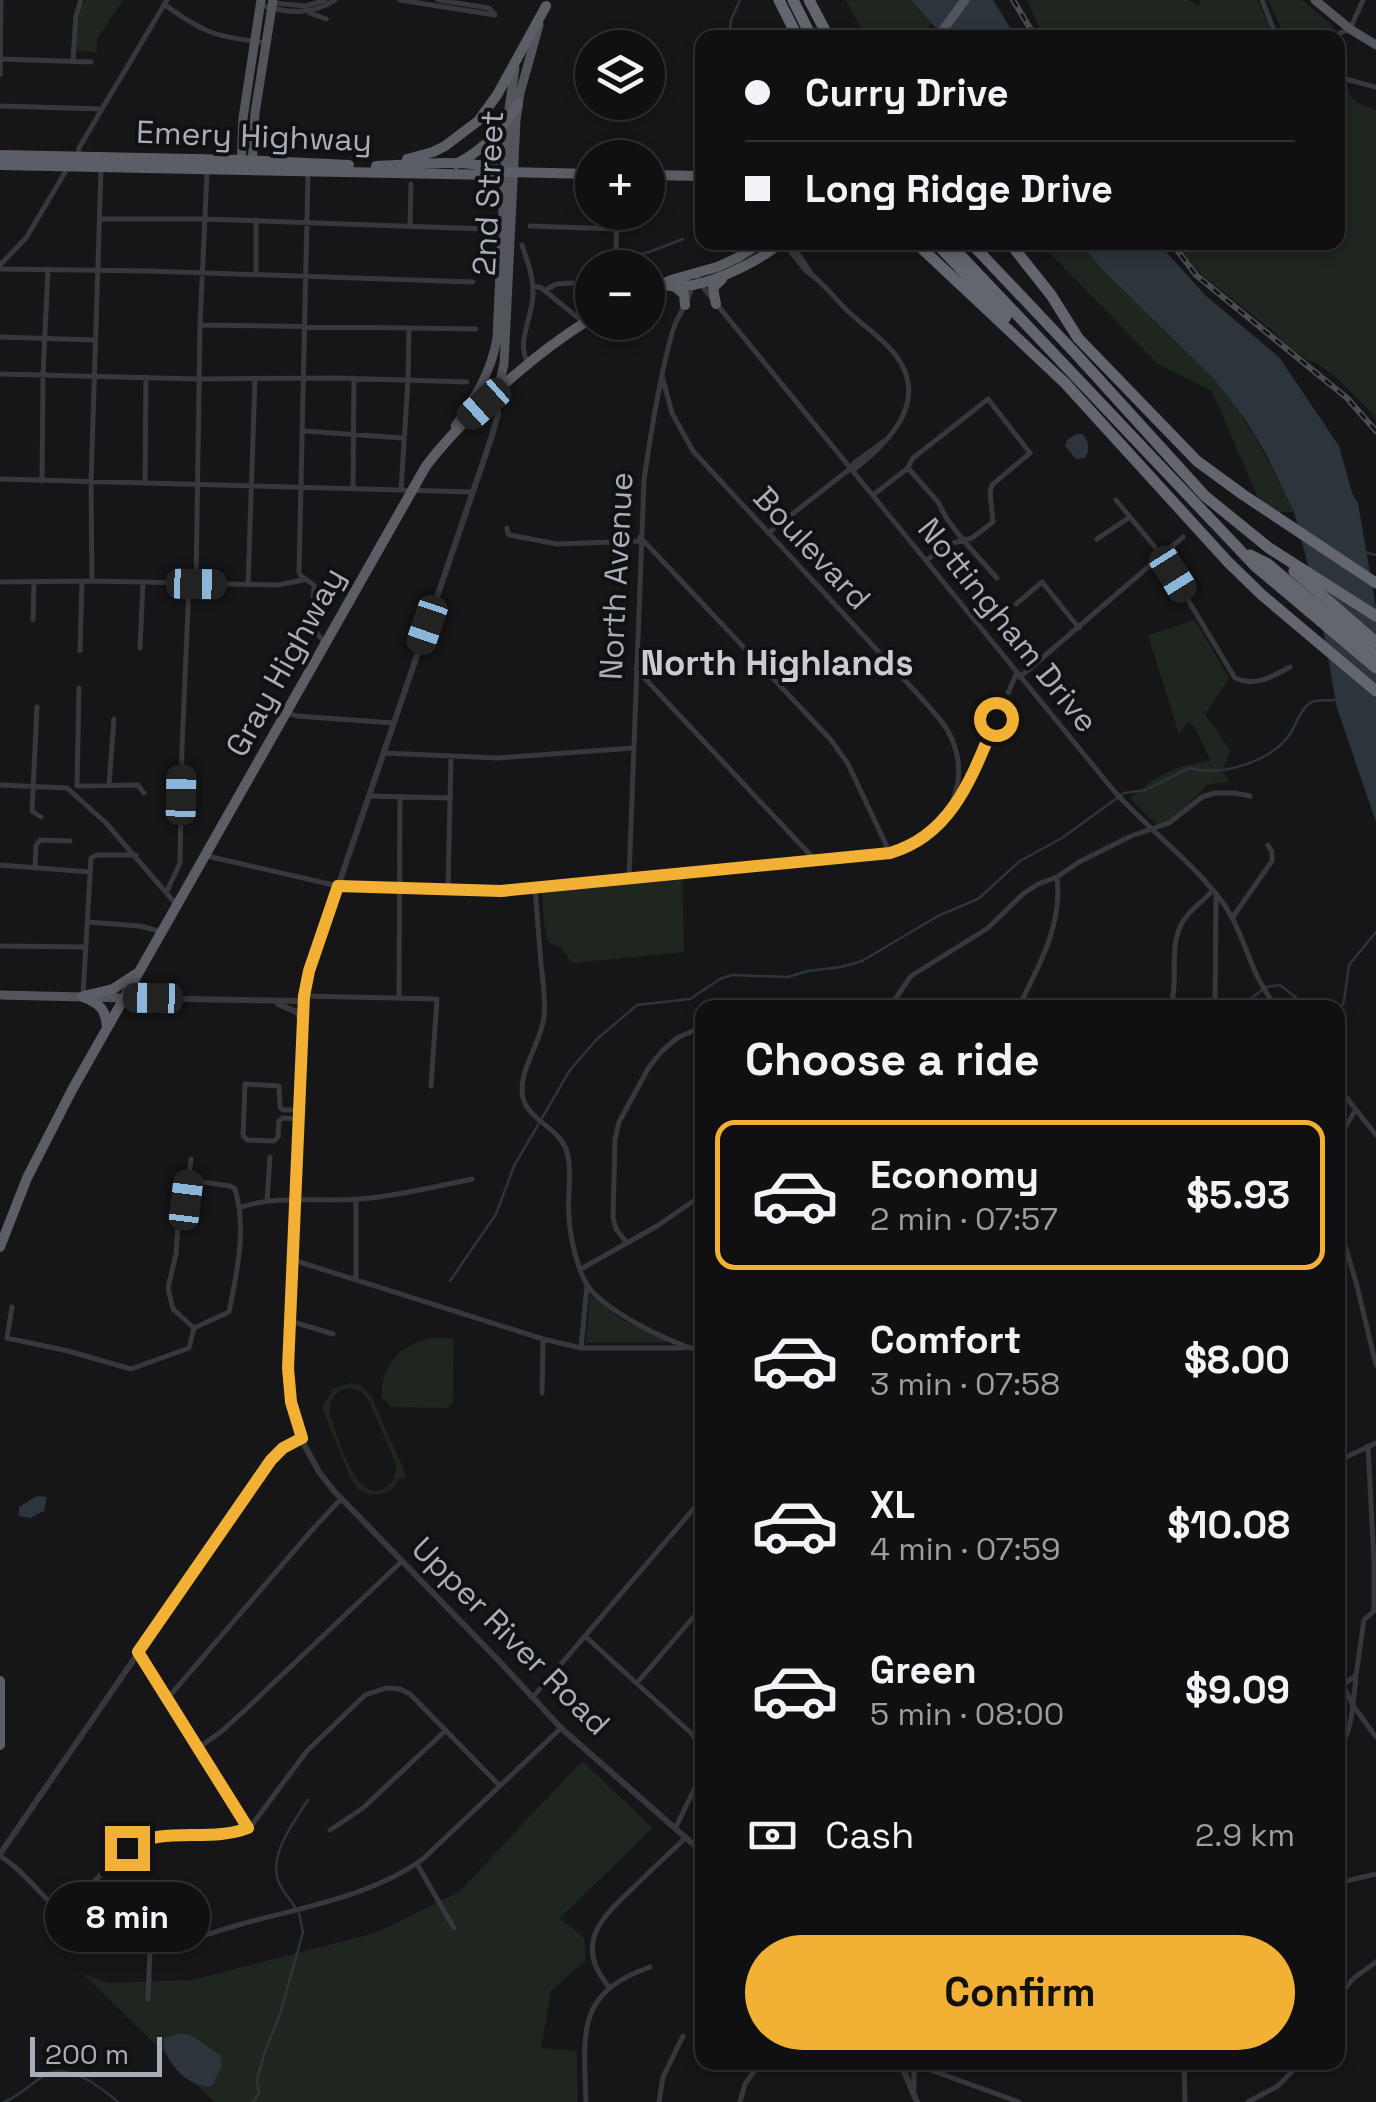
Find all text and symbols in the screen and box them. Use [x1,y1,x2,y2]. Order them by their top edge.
map controls [575,30,665,340]
button: layers [575,30,665,120]
text: Curry Drive [805,69,1009,117]
street label: 2nd Street [464,109,512,277]
street label: Emery Highway [135,112,373,160]
button: + [575,140,665,230]
text: Long Ridge Drive [805,165,1113,213]
button: − [575,250,665,340]
car [452,373,516,435]
street label: North Avenue [591,471,641,681]
street label: Boulevard [745,478,879,618]
street label: Nottingham Drive [909,510,1107,740]
car [1144,541,1202,607]
street label: Gray Highway [217,560,353,764]
car [166,568,226,600]
car [403,592,451,658]
district label: North Highlands [640,641,914,685]
route start [974,697,1019,742]
car [165,765,197,825]
car [123,982,183,1014]
text: Choose a ride [745,1031,1040,1088]
icon: car [750,1150,840,1240]
text: Economy [870,1151,1039,1199]
car [167,1168,205,1232]
text: $5.93 [1186,1171,1290,1219]
text: 2 min · 07:57 [870,1199,1058,1239]
icon: car [750,1315,840,1405]
text: Comfort [870,1316,1021,1364]
text: $8.00 [1184,1336,1290,1384]
text: 3 min · 07:58 [870,1364,1060,1404]
icon: car [750,1480,840,1570]
text: XL [870,1481,915,1529]
text: $10.08 [1167,1501,1290,1549]
street label: Upper River Road [403,1528,619,1744]
text: 4 min · 07:59 [870,1529,1060,1569]
icon: car [750,1645,840,1735]
text: Green [870,1646,977,1694]
text: $9.09 [1185,1666,1290,1714]
text: 5 min · 08:00 [870,1694,1064,1734]
icon: cash [745,1808,800,1863]
text: Cash [825,1811,914,1859]
text: 2.9 km [1195,1815,1295,1855]
route end [105,1826,150,1871]
callout: 8 min [44,1883,210,1953]
text: 8 min [86,1897,169,1937]
button: Confirm [745,1935,1295,2050]
scale bar [30,2032,162,2076]
text: 200 m [45,2036,129,2072]

